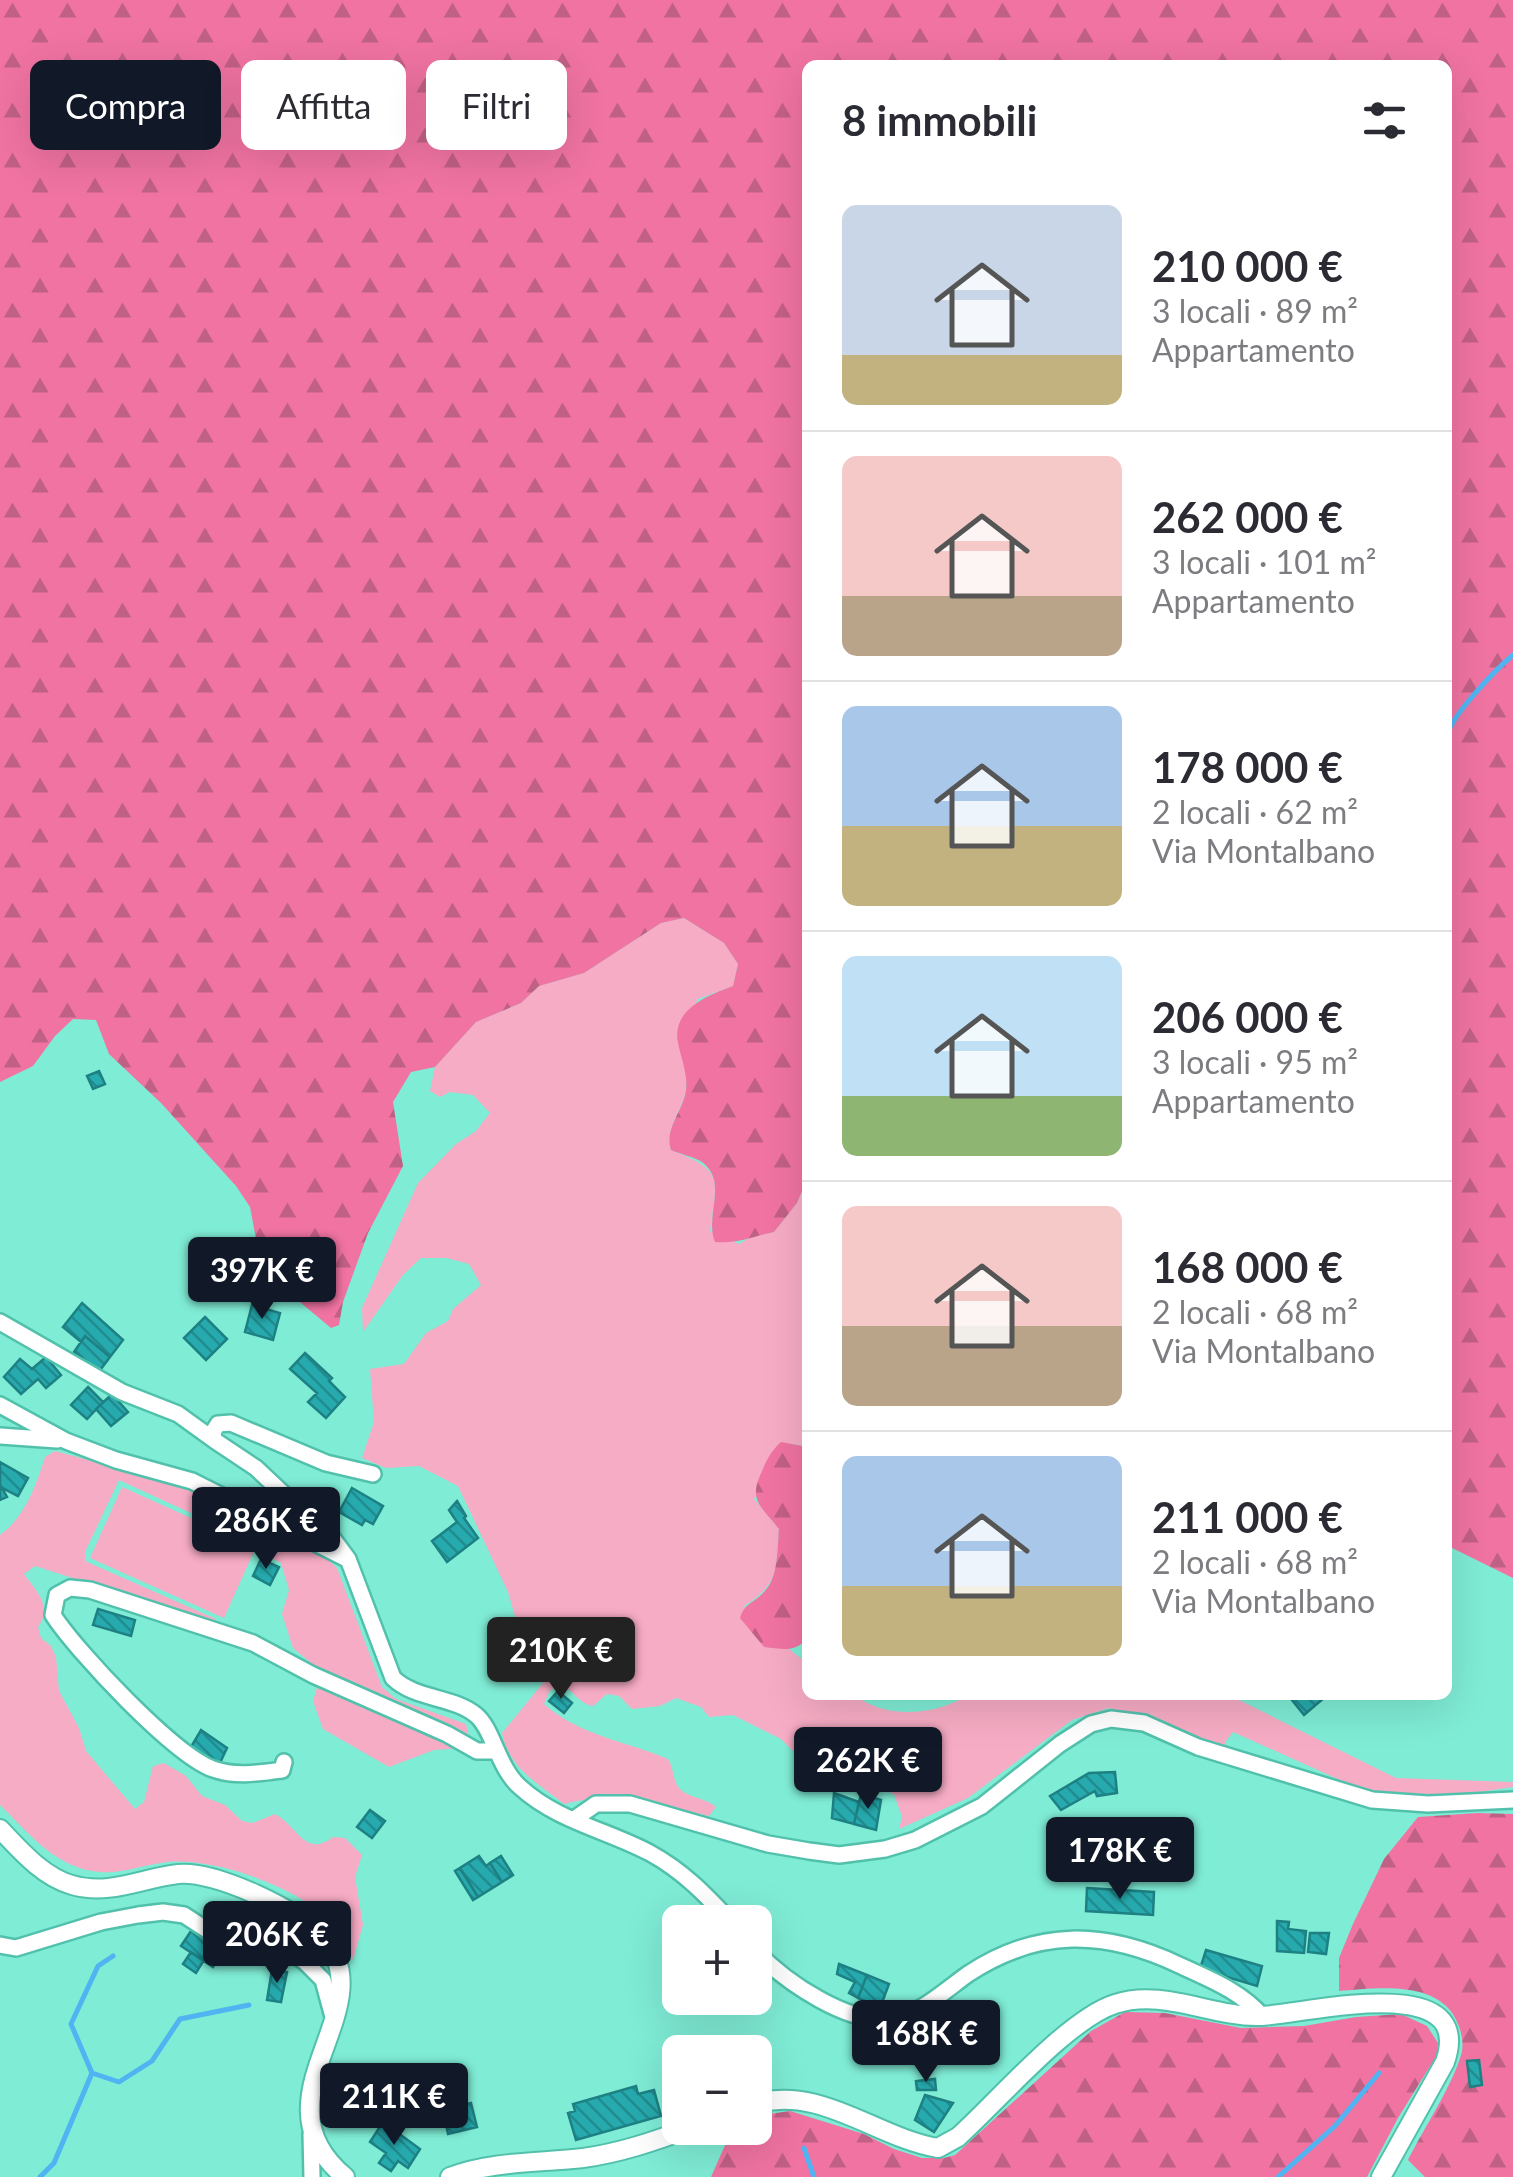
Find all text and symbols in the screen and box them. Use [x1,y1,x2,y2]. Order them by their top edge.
chip: Compra [30,60,221,150]
chip: Affitta [241,60,406,150]
chip: Filtri [426,60,567,150]
icon: filters [1357,93,1412,148]
text: 8 immobili [842,95,1037,145]
text: 210 000 € [1152,241,1343,291]
icon: home [922,245,1042,365]
text: 3 locali · 89 m² [1152,291,1358,330]
text: Appartamento [1152,330,1355,369]
text: 262 000 € [1152,492,1343,542]
icon: home [922,496,1042,616]
text: 3 locali · 101 m² [1152,542,1376,581]
text: Appartamento [1152,581,1355,620]
text: 178 000 € [1152,742,1343,792]
icon: home [922,746,1042,866]
text: 2 locali · 62 m² [1152,792,1358,831]
text: Via Montalbano [1152,831,1375,870]
text: 206 000 € [1152,992,1343,1042]
icon: home [922,996,1042,1116]
text: 3 locali · 95 m² [1152,1042,1358,1081]
text: Appartamento [1152,1081,1355,1120]
pin: 397K € [181,1237,343,1322]
text: 168 000 € [1152,1242,1343,1292]
icon: home [922,1246,1042,1366]
text: 397K € [210,1250,314,1289]
text: 2 locali · 68 m² [1152,1292,1358,1331]
text: Via Montalbano [1152,1331,1375,1370]
pin: 286K € [185,1487,347,1572]
text: 211 000 € [1152,1492,1343,1542]
icon: home [922,1496,1042,1616]
text: 286K € [214,1500,318,1539]
text: 2 locali · 68 m² [1152,1542,1358,1581]
text: Via Montalbano [1152,1581,1375,1620]
pin: 210K € [480,1617,642,1702]
text: 210K € [509,1630,613,1669]
pin: 262K € [787,1727,949,1812]
text: 262K € [816,1740,920,1779]
pin: 178K € [1039,1817,1201,1902]
text: 178K € [1068,1830,1172,1869]
pin: 206K € [196,1901,358,1986]
map controls [662,1905,772,2145]
button: + [662,1905,772,2015]
text: 206K € [225,1914,329,1953]
pin: 168K € [845,2000,1007,2085]
text: 168K € [874,2013,978,2052]
button: − [662,2035,772,2145]
pin: 211K € [313,2063,475,2148]
text: 211K € [342,2076,446,2115]

